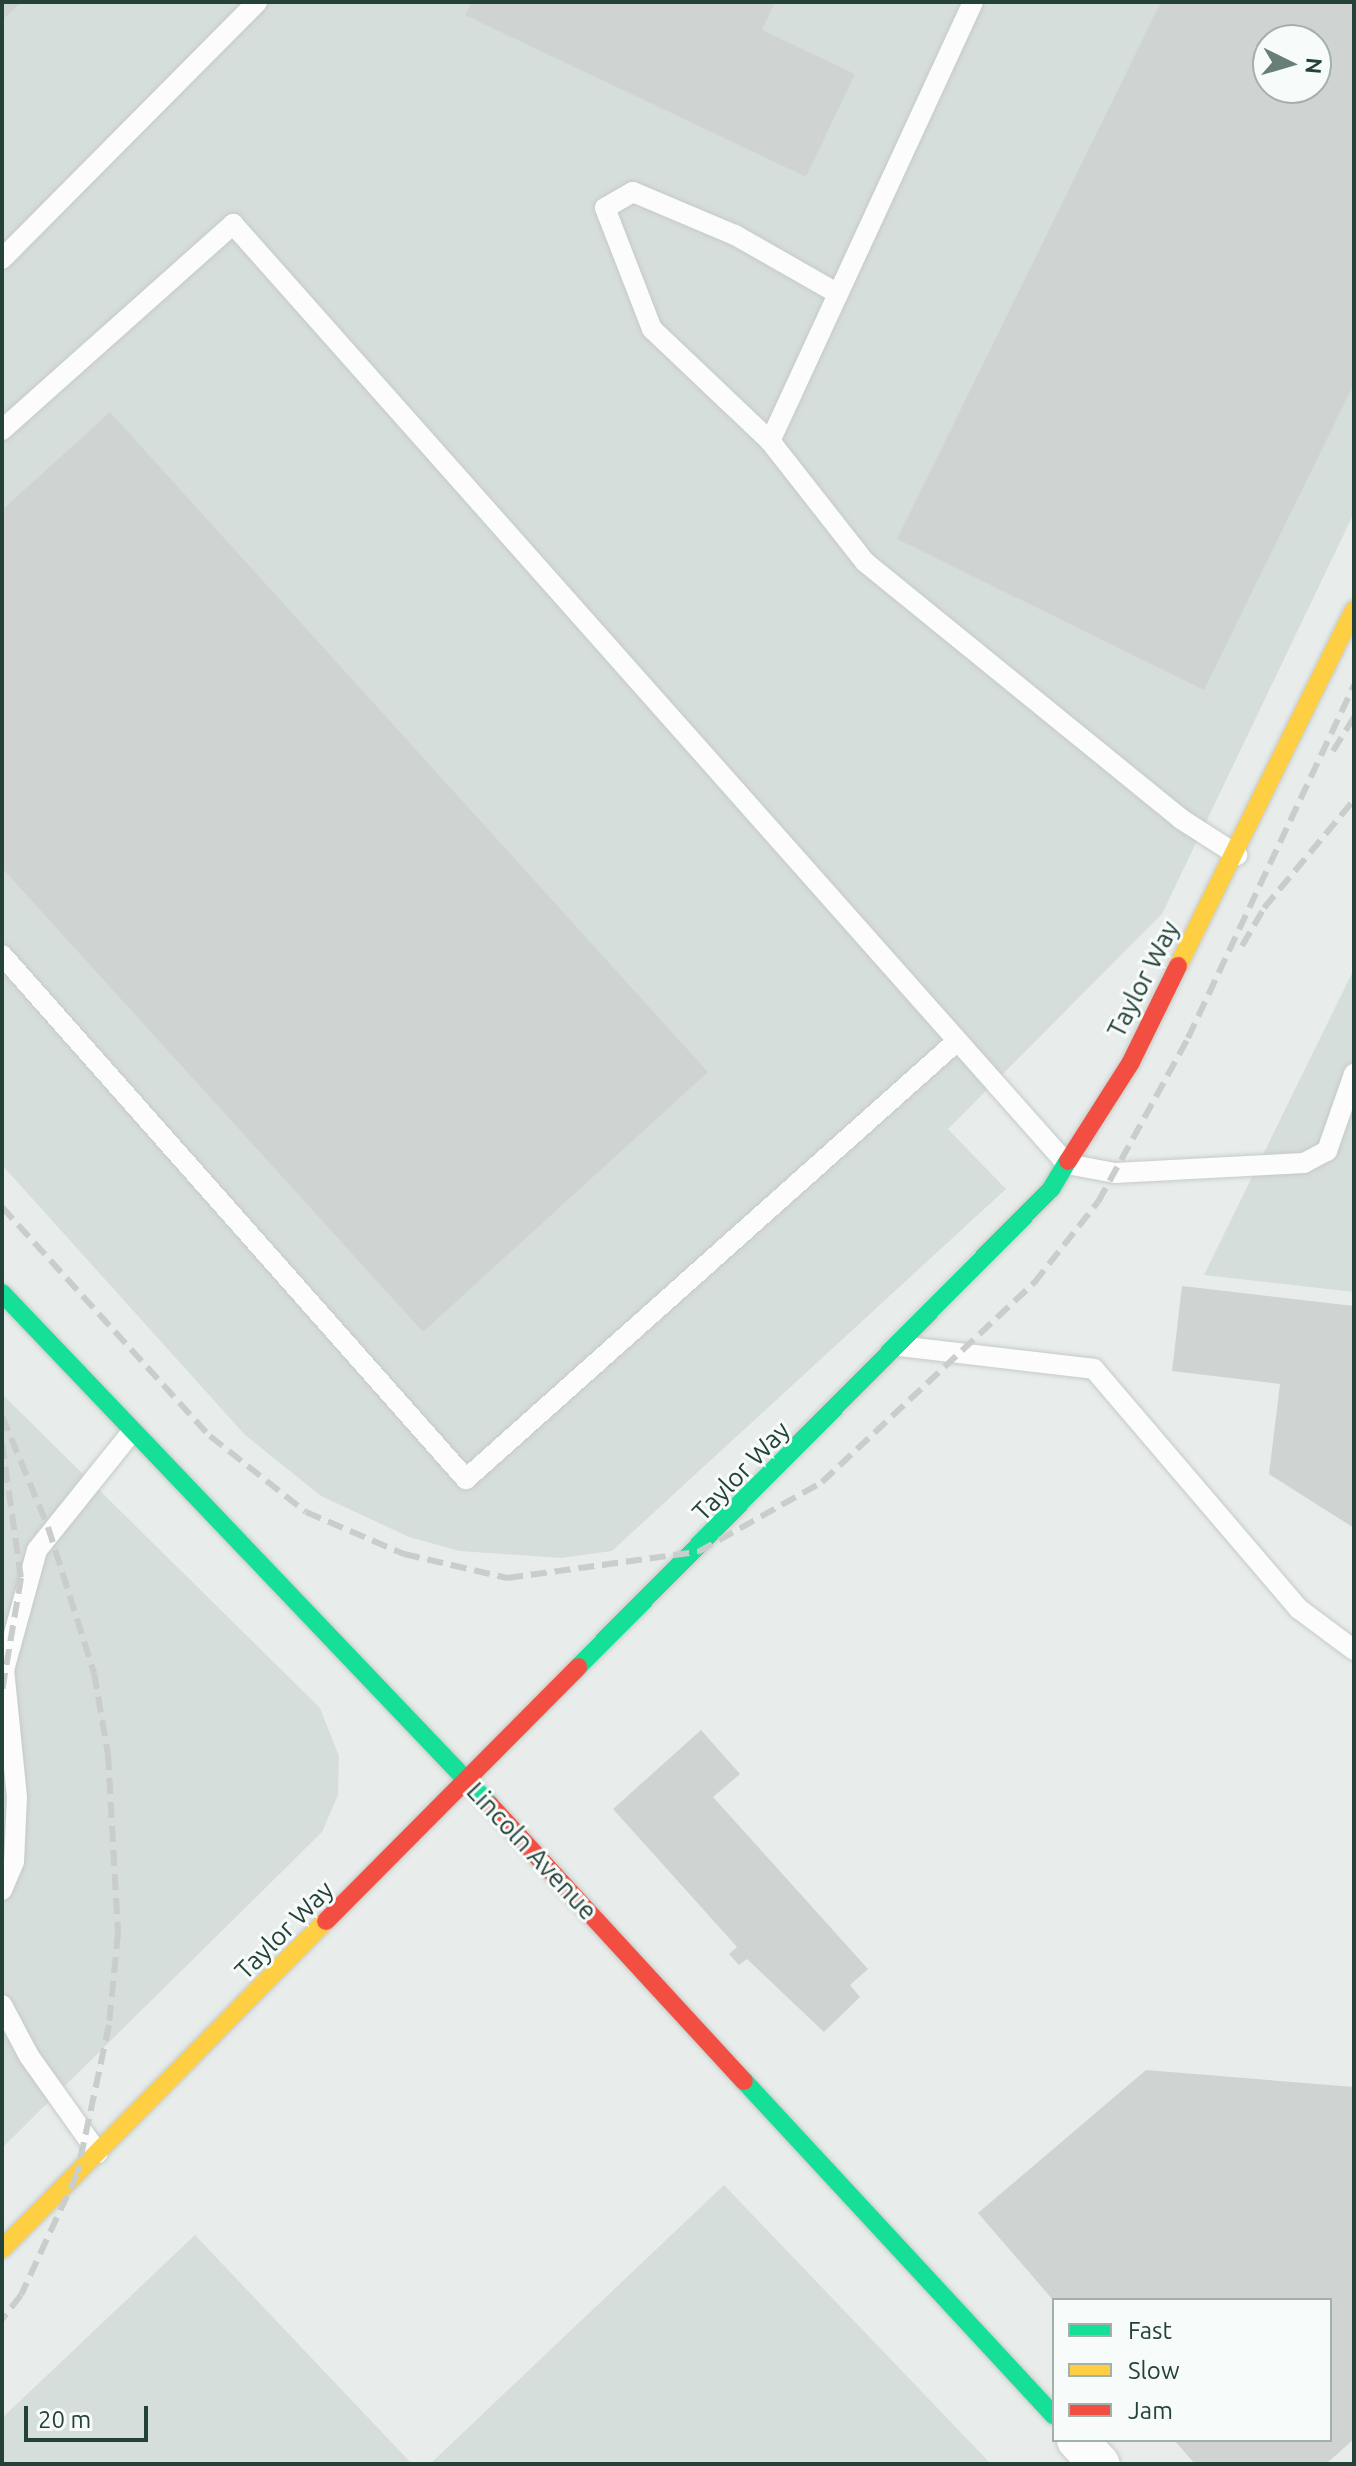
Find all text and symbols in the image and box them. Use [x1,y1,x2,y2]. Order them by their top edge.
north arrow [1252,24,1332,104]
text: N [1301,57,1328,75]
street label: Taylor Way [1100,916,1186,1042]
street label: Taylor Way [686,1415,796,1527]
street label: Lincoln Avenue [460,1776,604,1926]
street label: Taylor Way [228,1874,340,1986]
legend [1052,2298,1332,2442]
text: Fast [1128,2317,1172,2344]
text: Slow [1128,2357,1180,2384]
scale bar [28,2390,152,2440]
text: Jam [1128,2397,1173,2424]
text: 20 m [38,2406,91,2433]

